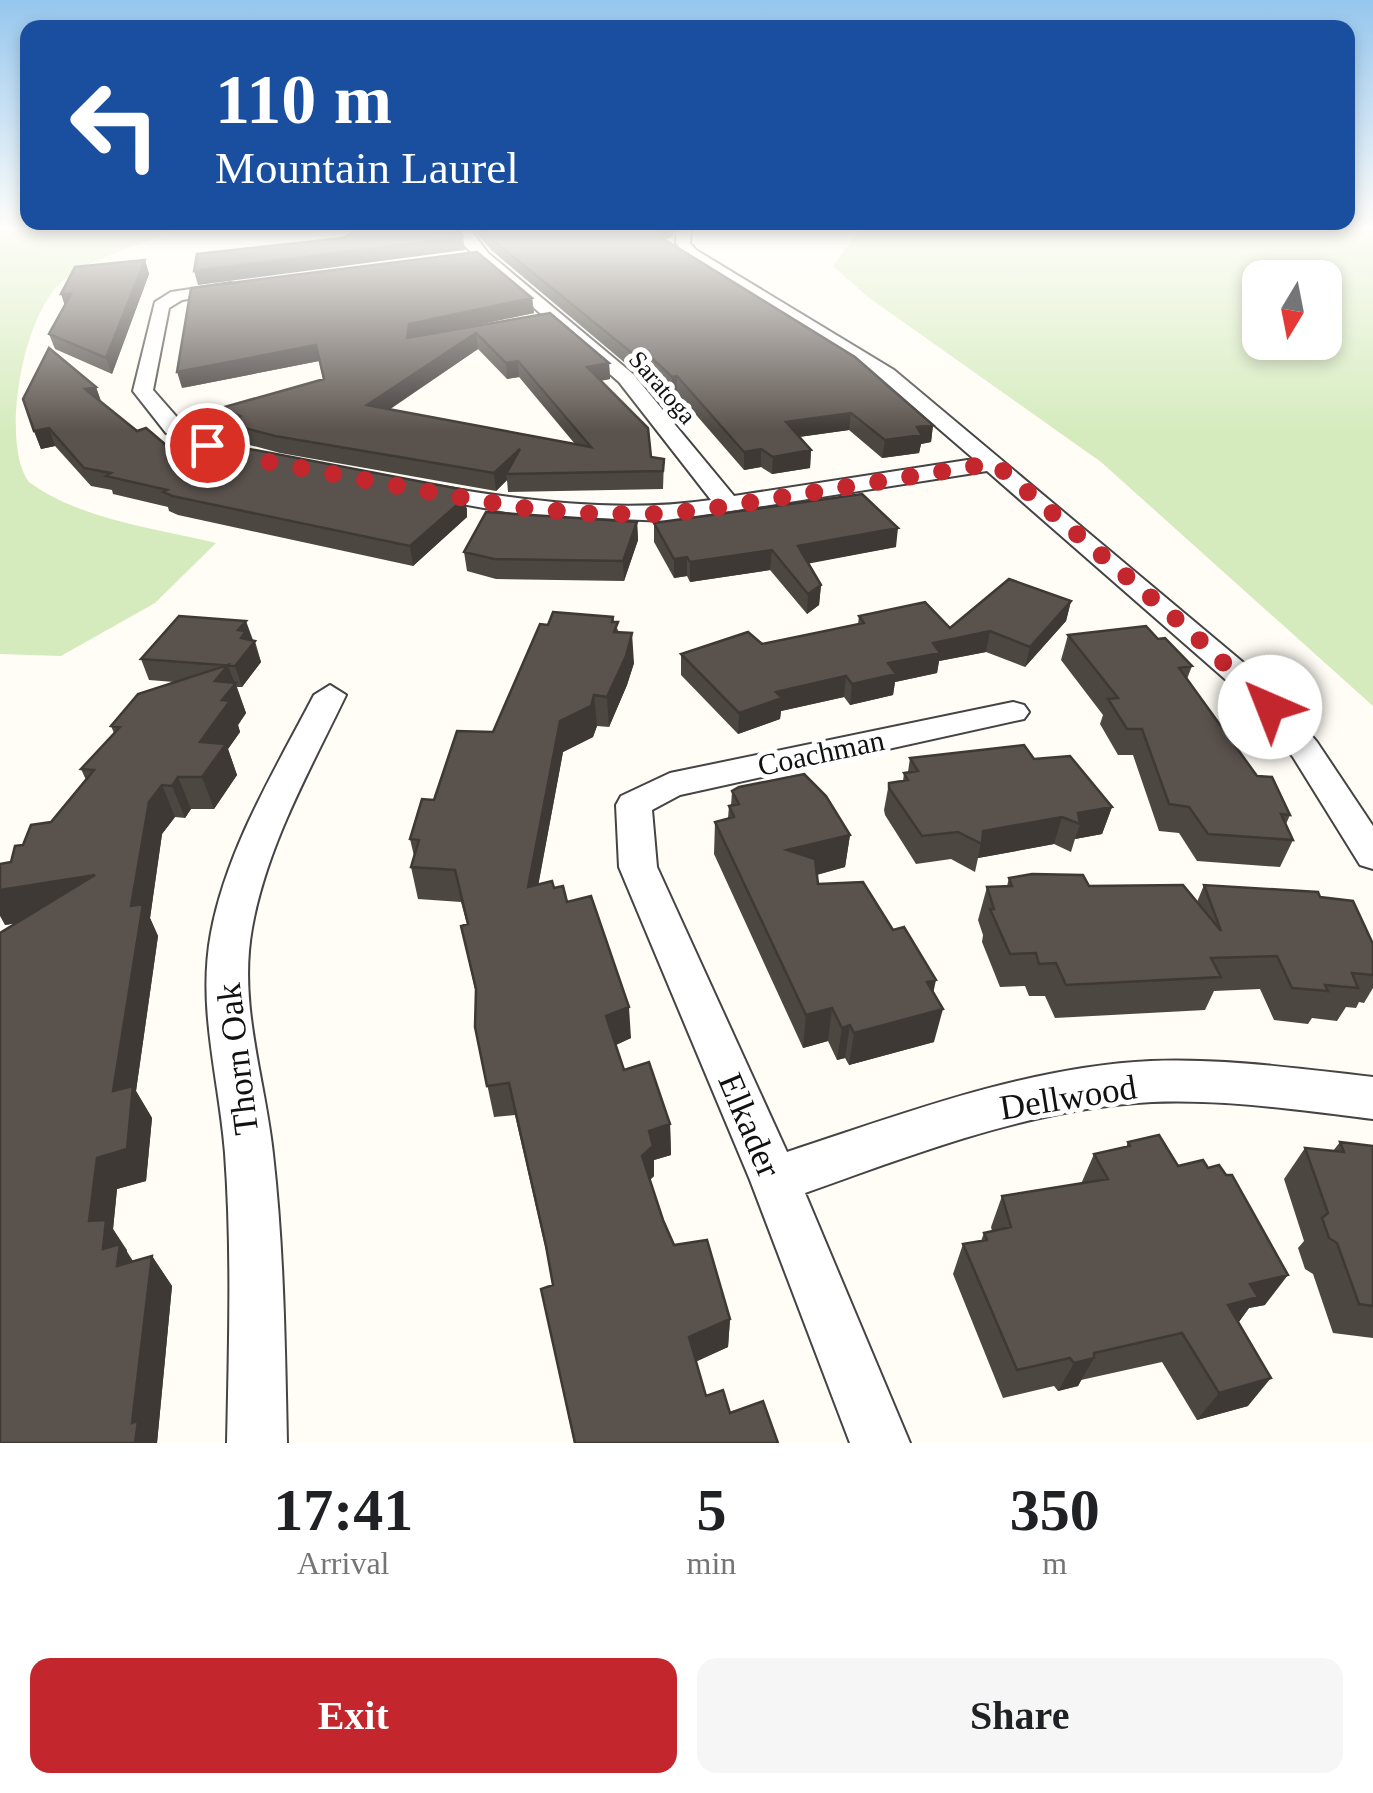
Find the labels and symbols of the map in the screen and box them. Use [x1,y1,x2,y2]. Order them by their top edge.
north arrow [1242,260,1342,360]
street label: Saratoga [624,345,702,429]
pin [165,403,250,488]
position arrow [1218,655,1322,759]
street label: Coachman [755,723,887,782]
street label: Thorn Oak [209,980,266,1137]
street label: Elkader [710,1067,789,1183]
street label: Dellwood [997,1067,1140,1128]

